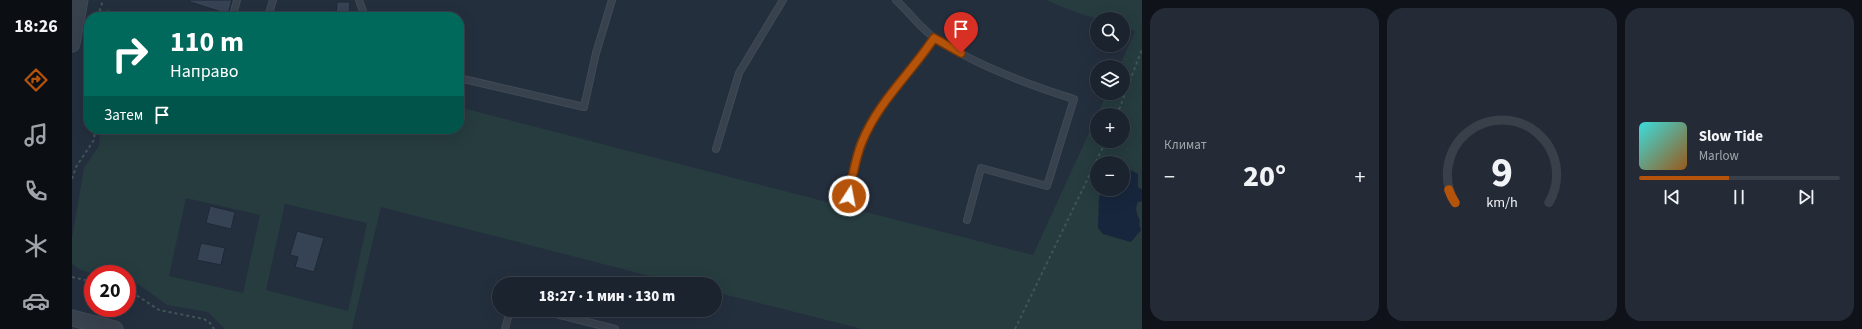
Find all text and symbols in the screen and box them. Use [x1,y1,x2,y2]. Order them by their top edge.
pin [944,12,978,53]
map controls [1090,12,1130,196]
button: search [1090,12,1130,52]
text: 18:26 [14,14,58,39]
icon: arrive [950,18,972,40]
text: 110 m [170,22,244,62]
icon: right [104,28,156,80]
text: Направо [170,59,238,84]
button: layers [1090,60,1130,100]
icon: directions [22,66,50,94]
icon: arrive [151,104,173,126]
text: Затем [104,105,143,126]
button: + [1090,108,1130,148]
icon: music [22,121,50,149]
text: Slow Tide [1699,126,1763,147]
text: Климат [1164,136,1207,154]
text: 9 [1491,142,1513,202]
text: Marlow [1699,147,1739,165]
text: 20° [1243,155,1286,198]
button: − [1090,156,1130,196]
text: − [1164,161,1175,193]
text: + [1354,161,1365,193]
position arrow [828,175,870,217]
icon: phone [22,177,50,205]
icon: previous [1661,186,1683,208]
icon: pause [1728,186,1750,208]
icon: next [1795,186,1817,208]
text: km/h [1486,191,1518,212]
icon: climate [22,232,50,260]
speed limit sign: 20 [84,265,136,317]
text: 18:27 · 1 мин · 130 m [539,286,675,307]
icon: car [22,287,50,315]

